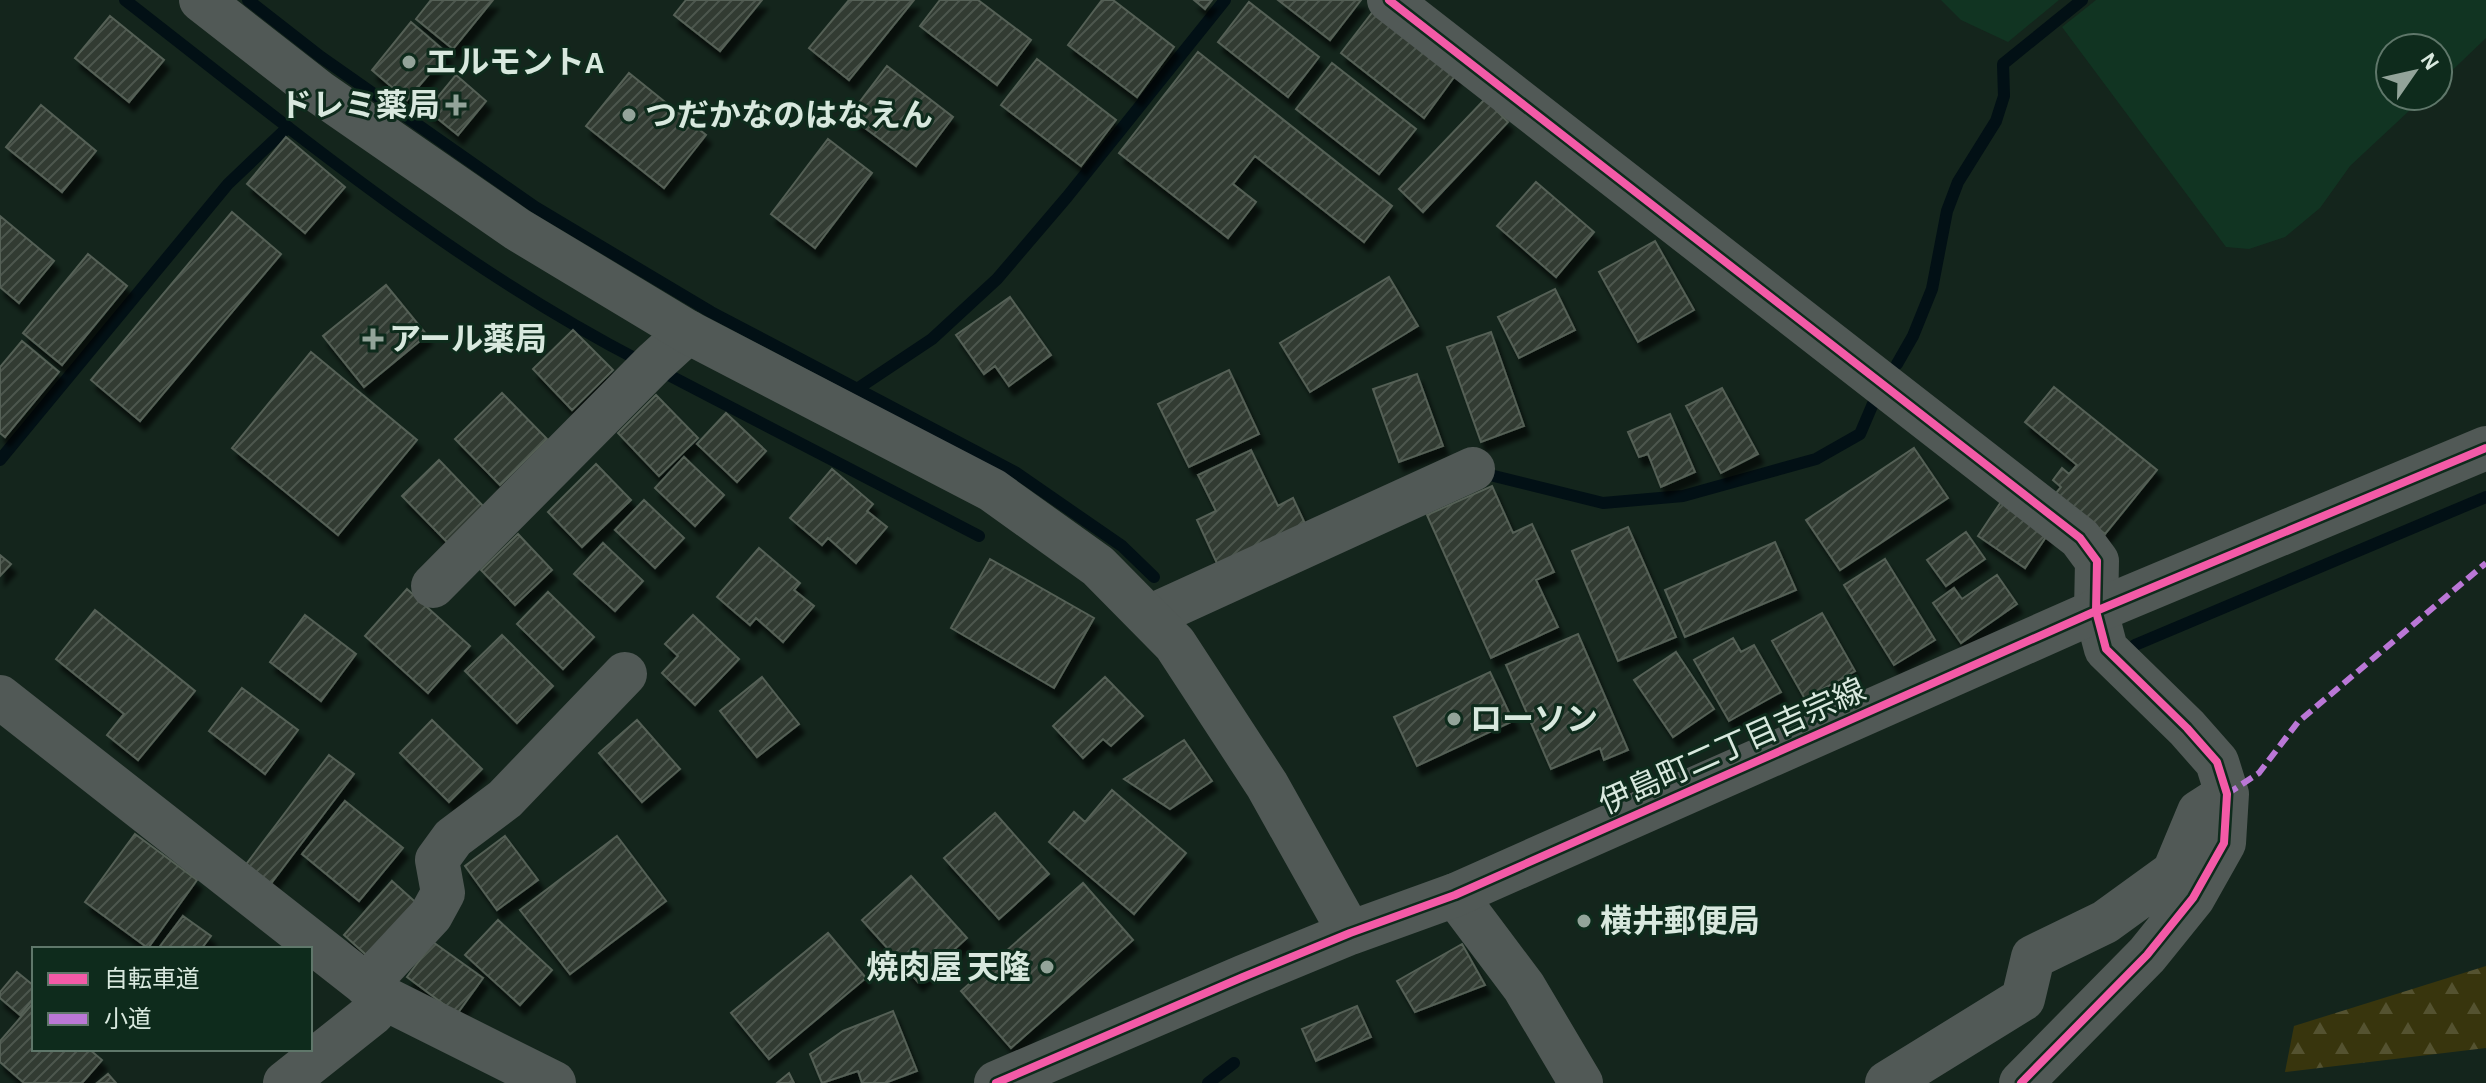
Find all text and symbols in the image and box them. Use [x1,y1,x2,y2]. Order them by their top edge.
north arrow [2374,32,2454,112]
place label: エルモントA [425,47,604,79]
text: N [2416,49,2443,74]
marker: エルモントA [400,53,418,71]
place label: ドレミ薬局 [280,88,440,122]
marker: ドレミ薬局 [447,96,465,114]
place label: つだかなのはなえん [645,99,933,132]
marker: つだかなのはなえん [620,106,638,124]
place label: アール薬局 [389,322,547,356]
marker: アール薬局 [364,330,382,348]
street label: 伊島町二丁目吉宗線 [1594,672,1870,820]
place label: ローソン [1470,704,1598,736]
marker: ローソン [1445,710,1463,728]
place label: 横井郵便局 [1600,904,1760,938]
marker: 横井郵便局 [1575,912,1593,930]
legend [32,947,312,1051]
place label: 焼肉屋 天隆 [866,950,1031,984]
marker: 焼肉屋 天隆 [1038,958,1056,976]
text: 自転車道 [104,966,200,992]
text: 小道 [104,1006,152,1032]

